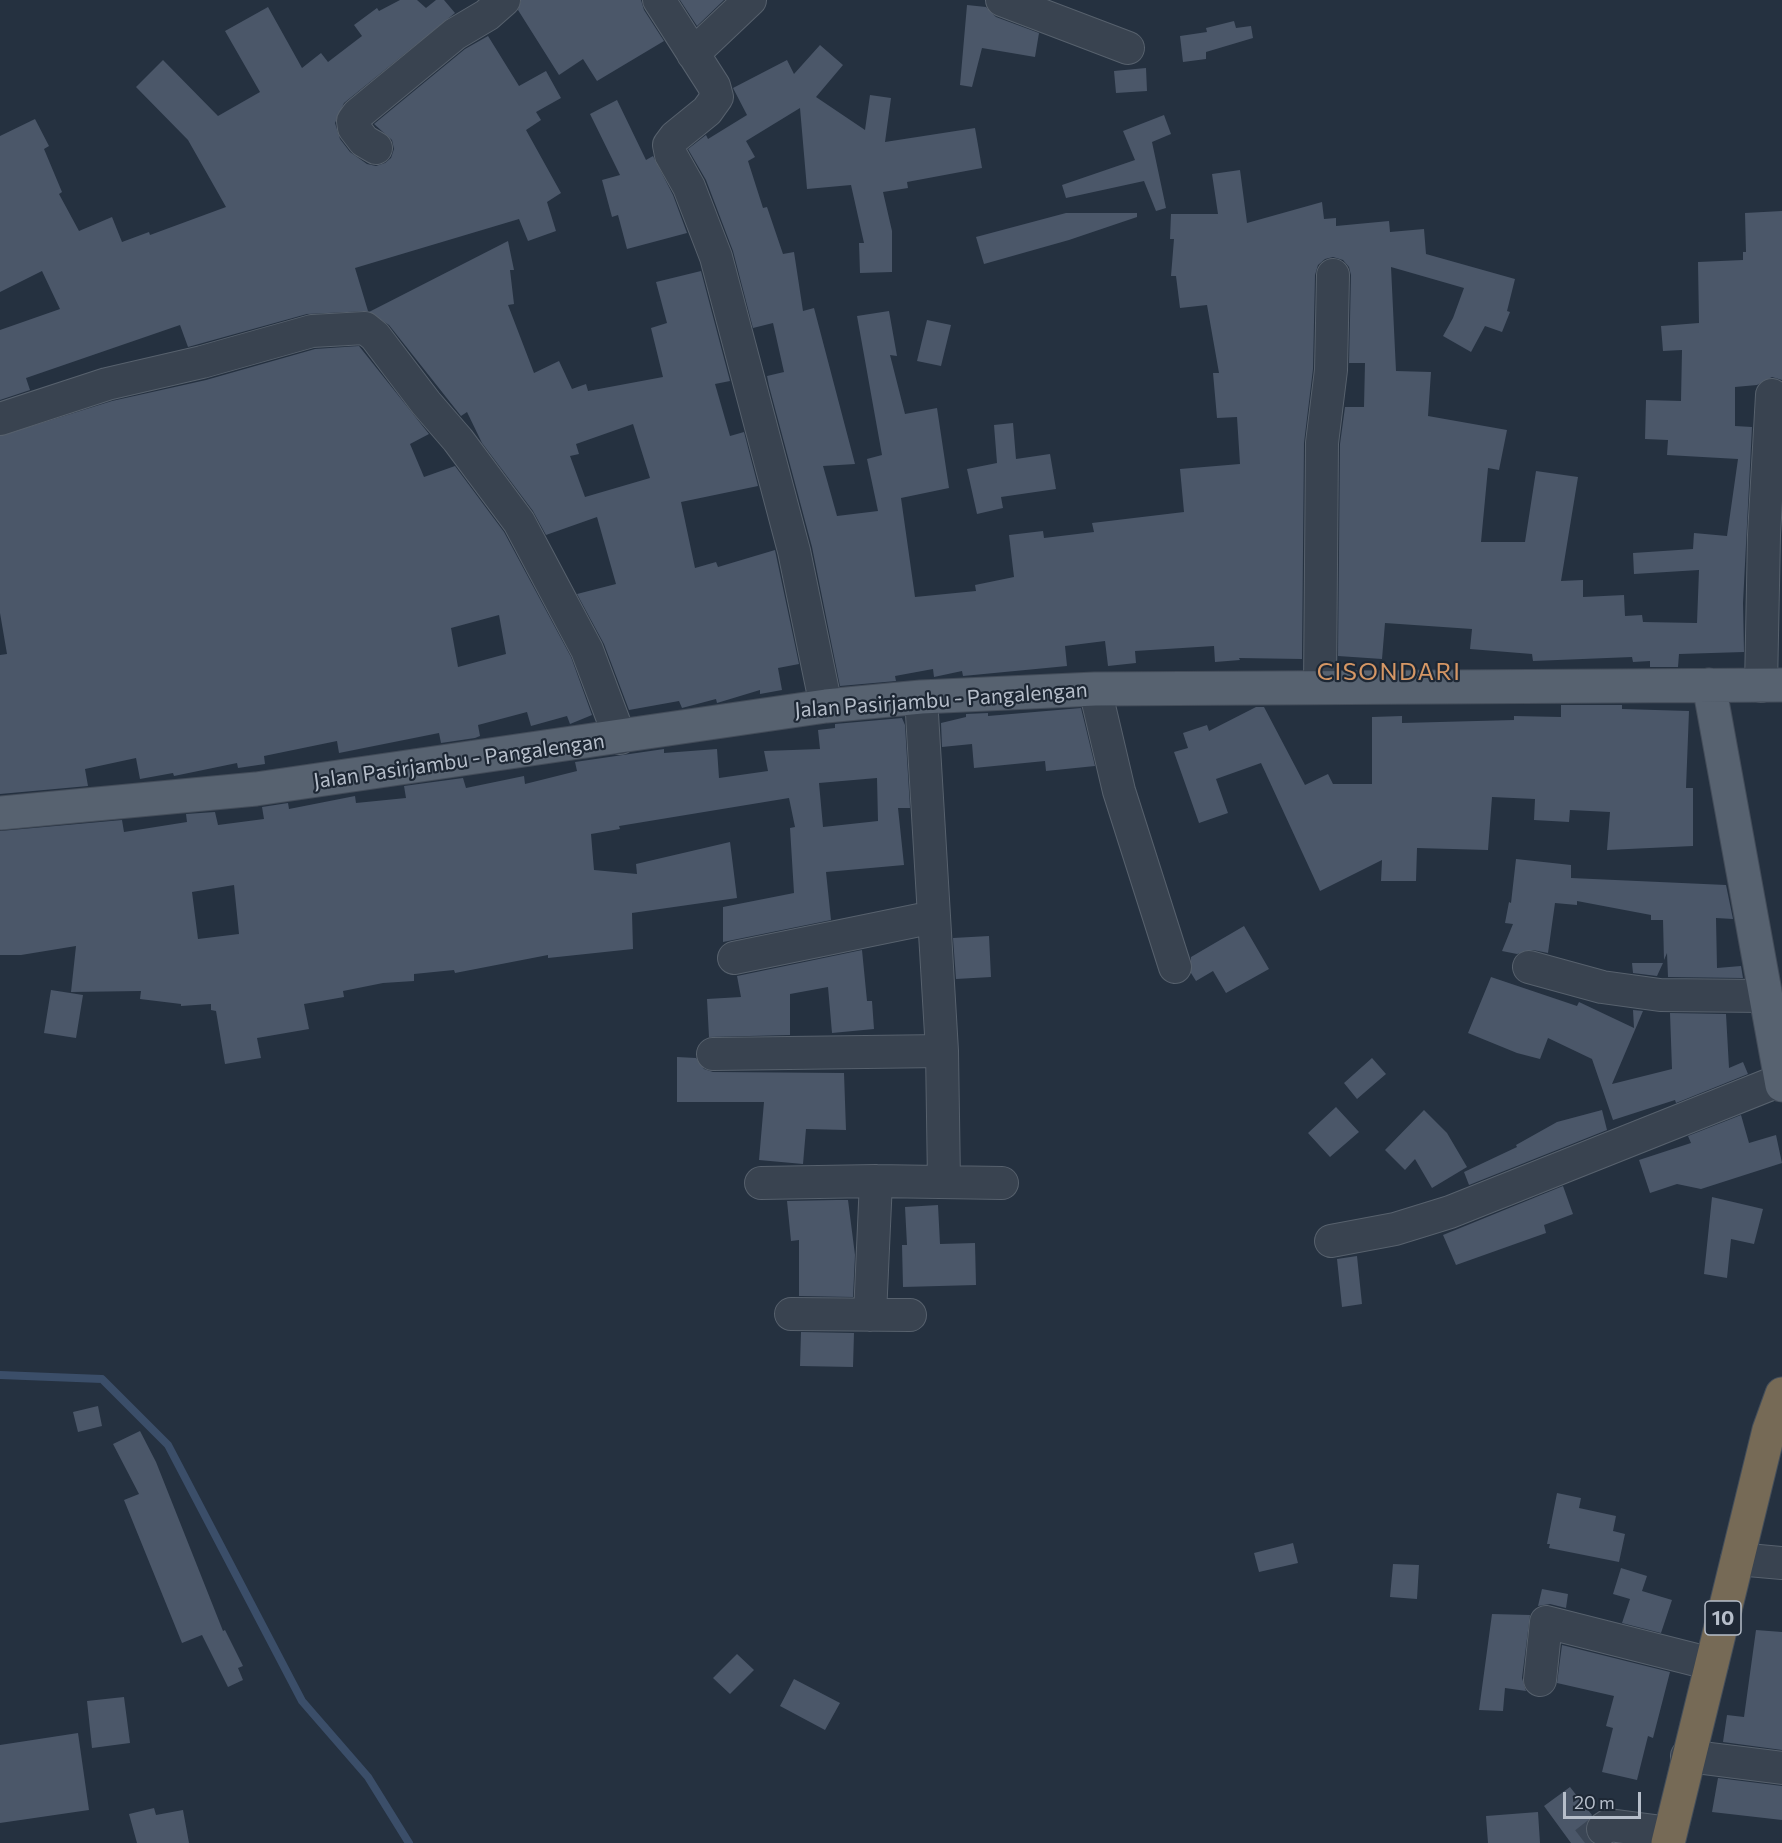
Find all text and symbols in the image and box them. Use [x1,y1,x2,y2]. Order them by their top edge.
district label: CISONDARI [1317,658,1461,686]
street label: Jalan Pasirjambu - Pangalengan [794,677,1088,723]
street label: Jalan Pasirjambu - Pangalengan [312,728,606,794]
road number: 10 [1705,1601,1741,1635]
scale bar [1566,1780,1644,1818]
text: 20 m [1574,1791,1615,1813]

